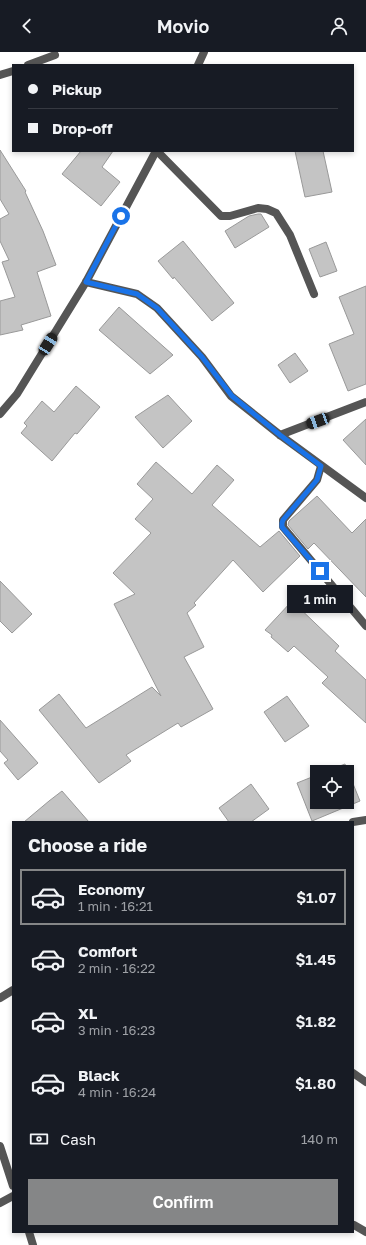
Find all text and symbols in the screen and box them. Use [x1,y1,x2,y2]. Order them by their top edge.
icon: back [16,15,38,37]
text: Movio [157,15,209,37]
icon: person [328,15,350,37]
text: Pickup [52,80,102,98]
text: Drop-off [52,119,112,137]
route start [112,207,130,225]
car [37,331,59,357]
car [305,411,331,431]
route end [311,562,329,580]
callout: 1 min [287,585,353,613]
text: 1 min [304,591,336,607]
map controls [310,765,354,809]
button: locate [310,765,354,809]
text: Choose a ride [28,834,147,856]
icon: car [30,879,66,915]
text: Economy [78,880,145,898]
text: $1.07 [296,888,336,906]
text: 1 min · 16:21 [78,898,153,914]
icon: car [30,941,66,977]
text: Comfort [78,942,137,960]
text: $1.45 [295,950,336,968]
text: 2 min · 16:22 [78,960,155,976]
icon: car [30,1003,66,1039]
text: XL [78,1004,97,1022]
text: $1.82 [295,1012,336,1030]
text: 3 min · 16:23 [78,1022,155,1038]
icon: car [30,1065,66,1101]
text: Black [78,1066,120,1084]
text: $1.80 [295,1074,336,1092]
text: 4 min · 16:24 [78,1084,156,1100]
icon: cash [28,1128,50,1150]
text: Cash [60,1130,96,1148]
text: 140 m [301,1131,338,1147]
button: Confirm [28,1179,338,1225]

